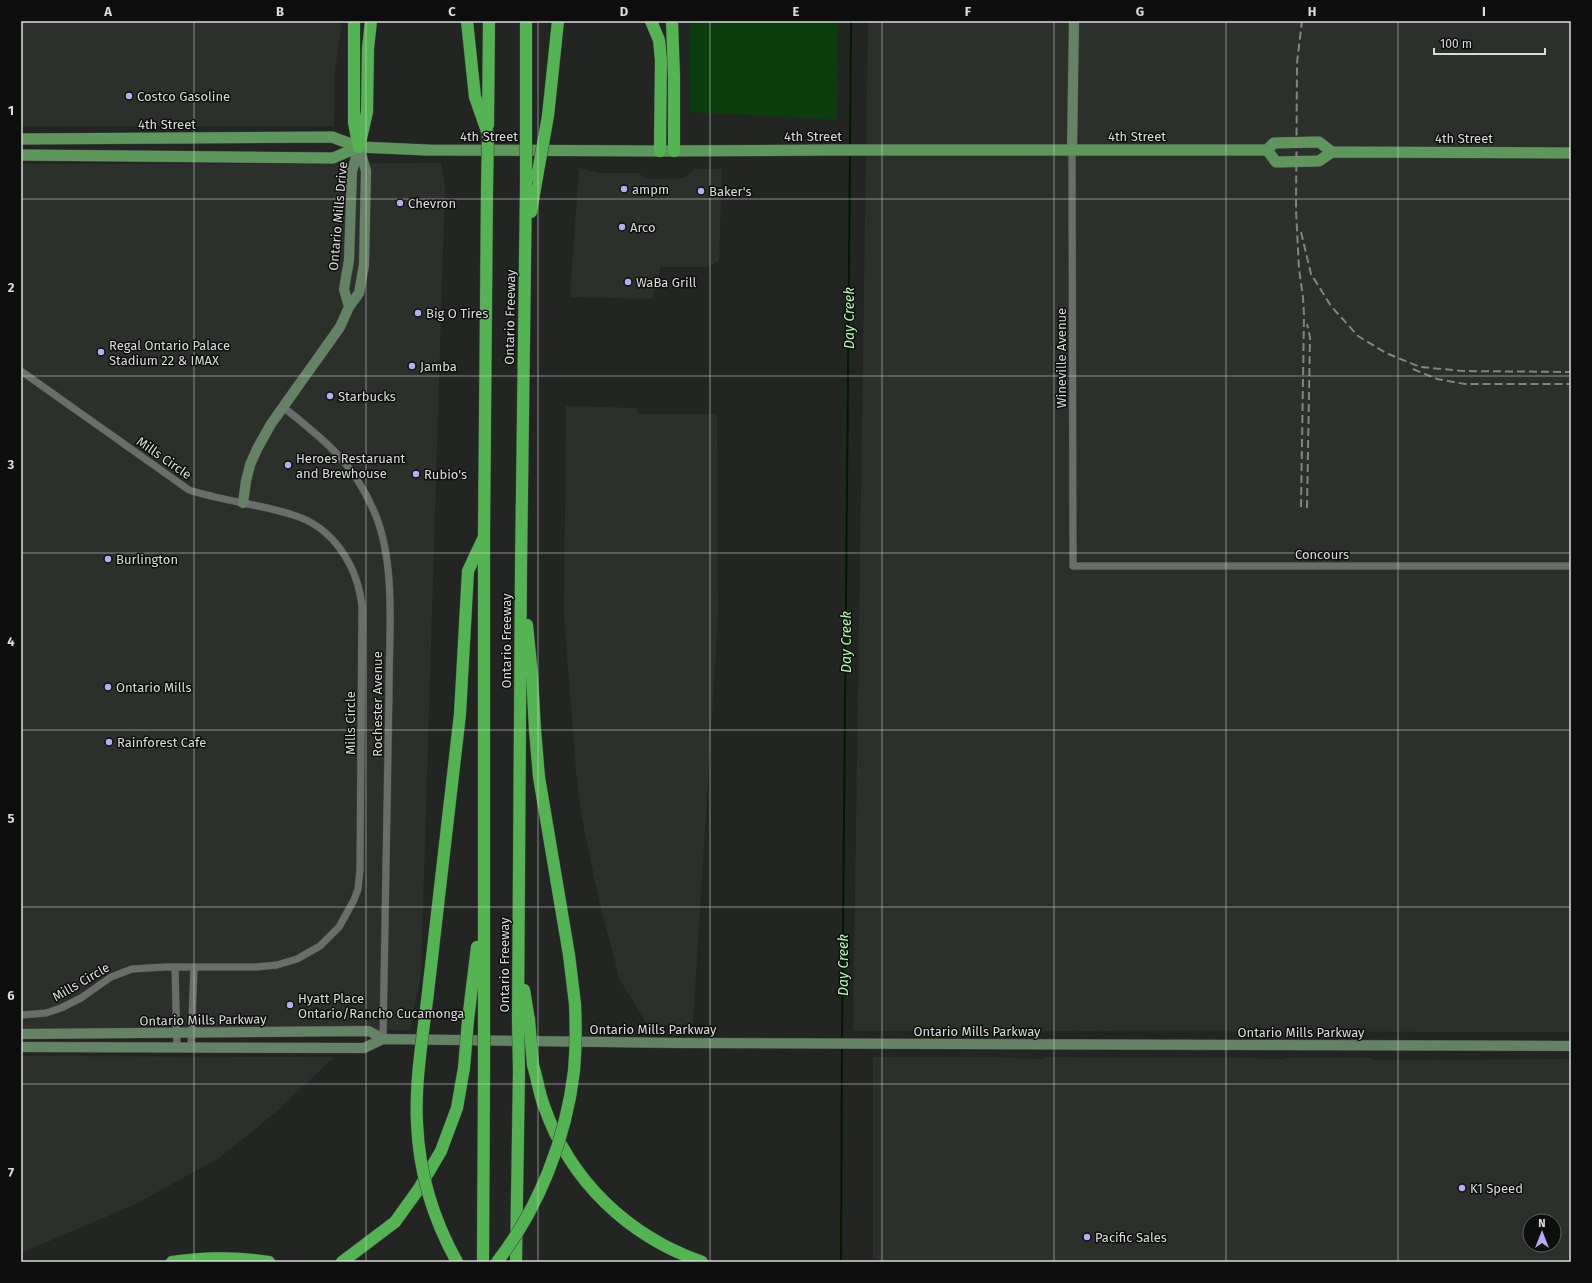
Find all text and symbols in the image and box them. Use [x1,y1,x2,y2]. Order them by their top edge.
text: A [103,4,112,19]
text: B [276,4,284,19]
text: C [448,4,456,19]
text: D [620,4,629,19]
text: E [793,4,800,19]
text: F [965,4,972,19]
text: G [1136,4,1144,19]
text: H [1308,4,1316,19]
text: I [1482,4,1486,19]
scale bar [1434,30,1545,56]
text: 100 m [1440,37,1472,51]
place label: Costco Gasoline [137,89,230,104]
marker: Costco Gasoline [124,91,134,101]
text: 1 [8,103,14,118]
street label: 4th Street [138,117,196,132]
street label: 4th Street [460,129,518,144]
street label: 4th Street [784,129,842,144]
street label: 4th Street [1108,129,1166,144]
street label: 4th Street [1435,131,1493,146]
street label: Ontario Mills Drive [326,161,350,271]
place label: ampm [632,182,669,197]
marker: ampm [619,184,629,194]
place label: Baker's [709,184,751,199]
marker: Baker's [696,186,706,196]
place label: Chevron [408,196,456,211]
marker: Chevron [395,198,405,208]
place label: Arco [630,220,656,235]
marker: Arco [617,222,627,232]
street label: Ontario Freeway [502,269,518,365]
place label: WaBa Grill [636,275,697,290]
marker: WaBa Grill [623,277,633,287]
text: 2 [8,280,15,295]
water label: Day Creek [841,287,858,349]
place label: Big O Tires [426,306,488,321]
marker: Big O Tires [413,308,423,318]
street label: Wineville Avenue [1054,308,1069,408]
place label: Regal Ontario Palace Stadium 22 & IMAX [109,338,230,368]
marker: Regal Ontario Palace Stadium 22 & IMAX [96,347,106,357]
place label: Jamba [420,359,457,374]
marker: Jamba [407,361,417,371]
place label: Starbucks [338,389,396,404]
marker: Starbucks [325,391,335,401]
street label: Mills Circle [134,434,194,482]
place label: Heroes Restaruant and Brewhouse [296,451,406,481]
text: 3 [7,457,15,472]
marker: Heroes Restaruant and Brewhouse [283,460,293,470]
place label: Rubio's [424,467,467,482]
marker: Rubio's [411,469,421,479]
street label: Concours [1295,547,1349,562]
place label: Burlington [116,552,178,567]
marker: Burlington [103,554,113,564]
street label: Ontario Freeway [499,593,514,689]
water label: Day Creek [838,611,855,673]
text: 4 [7,634,15,649]
street label: Rochester Avenue [370,651,385,757]
place label: Ontario Mills [116,680,191,695]
marker: Ontario Mills [103,682,113,692]
street label: Mills Circle [343,691,358,755]
place label: Rainforest Cafe [117,735,206,750]
marker: Rainforest Cafe [104,737,114,747]
text: 5 [8,811,15,826]
street label: Ontario Freeway [497,917,512,1013]
water label: Day Creek [835,934,852,996]
street label: Mills Circle [50,960,112,1004]
text: 6 [7,988,15,1003]
place label: Hyatt Place Ontario/Rancho Cucamonga [298,991,464,1021]
marker: Hyatt Place Ontario/Rancho Cucamonga [285,1000,295,1010]
street label: Ontario Mills Parkway [139,1011,267,1029]
street label: Ontario Mills Parkway [590,1022,717,1037]
street label: Ontario Mills Parkway [914,1024,1041,1039]
street label: Ontario Mills Parkway [1238,1025,1365,1040]
text: 7 [8,1165,14,1180]
place label: K1 Speed [1470,1181,1523,1196]
marker: K1 Speed [1457,1183,1467,1193]
north arrow [1522,1213,1562,1253]
text: N [1538,1217,1546,1230]
place label: Pacific Sales [1095,1230,1167,1245]
marker: Pacific Sales [1082,1232,1092,1242]

